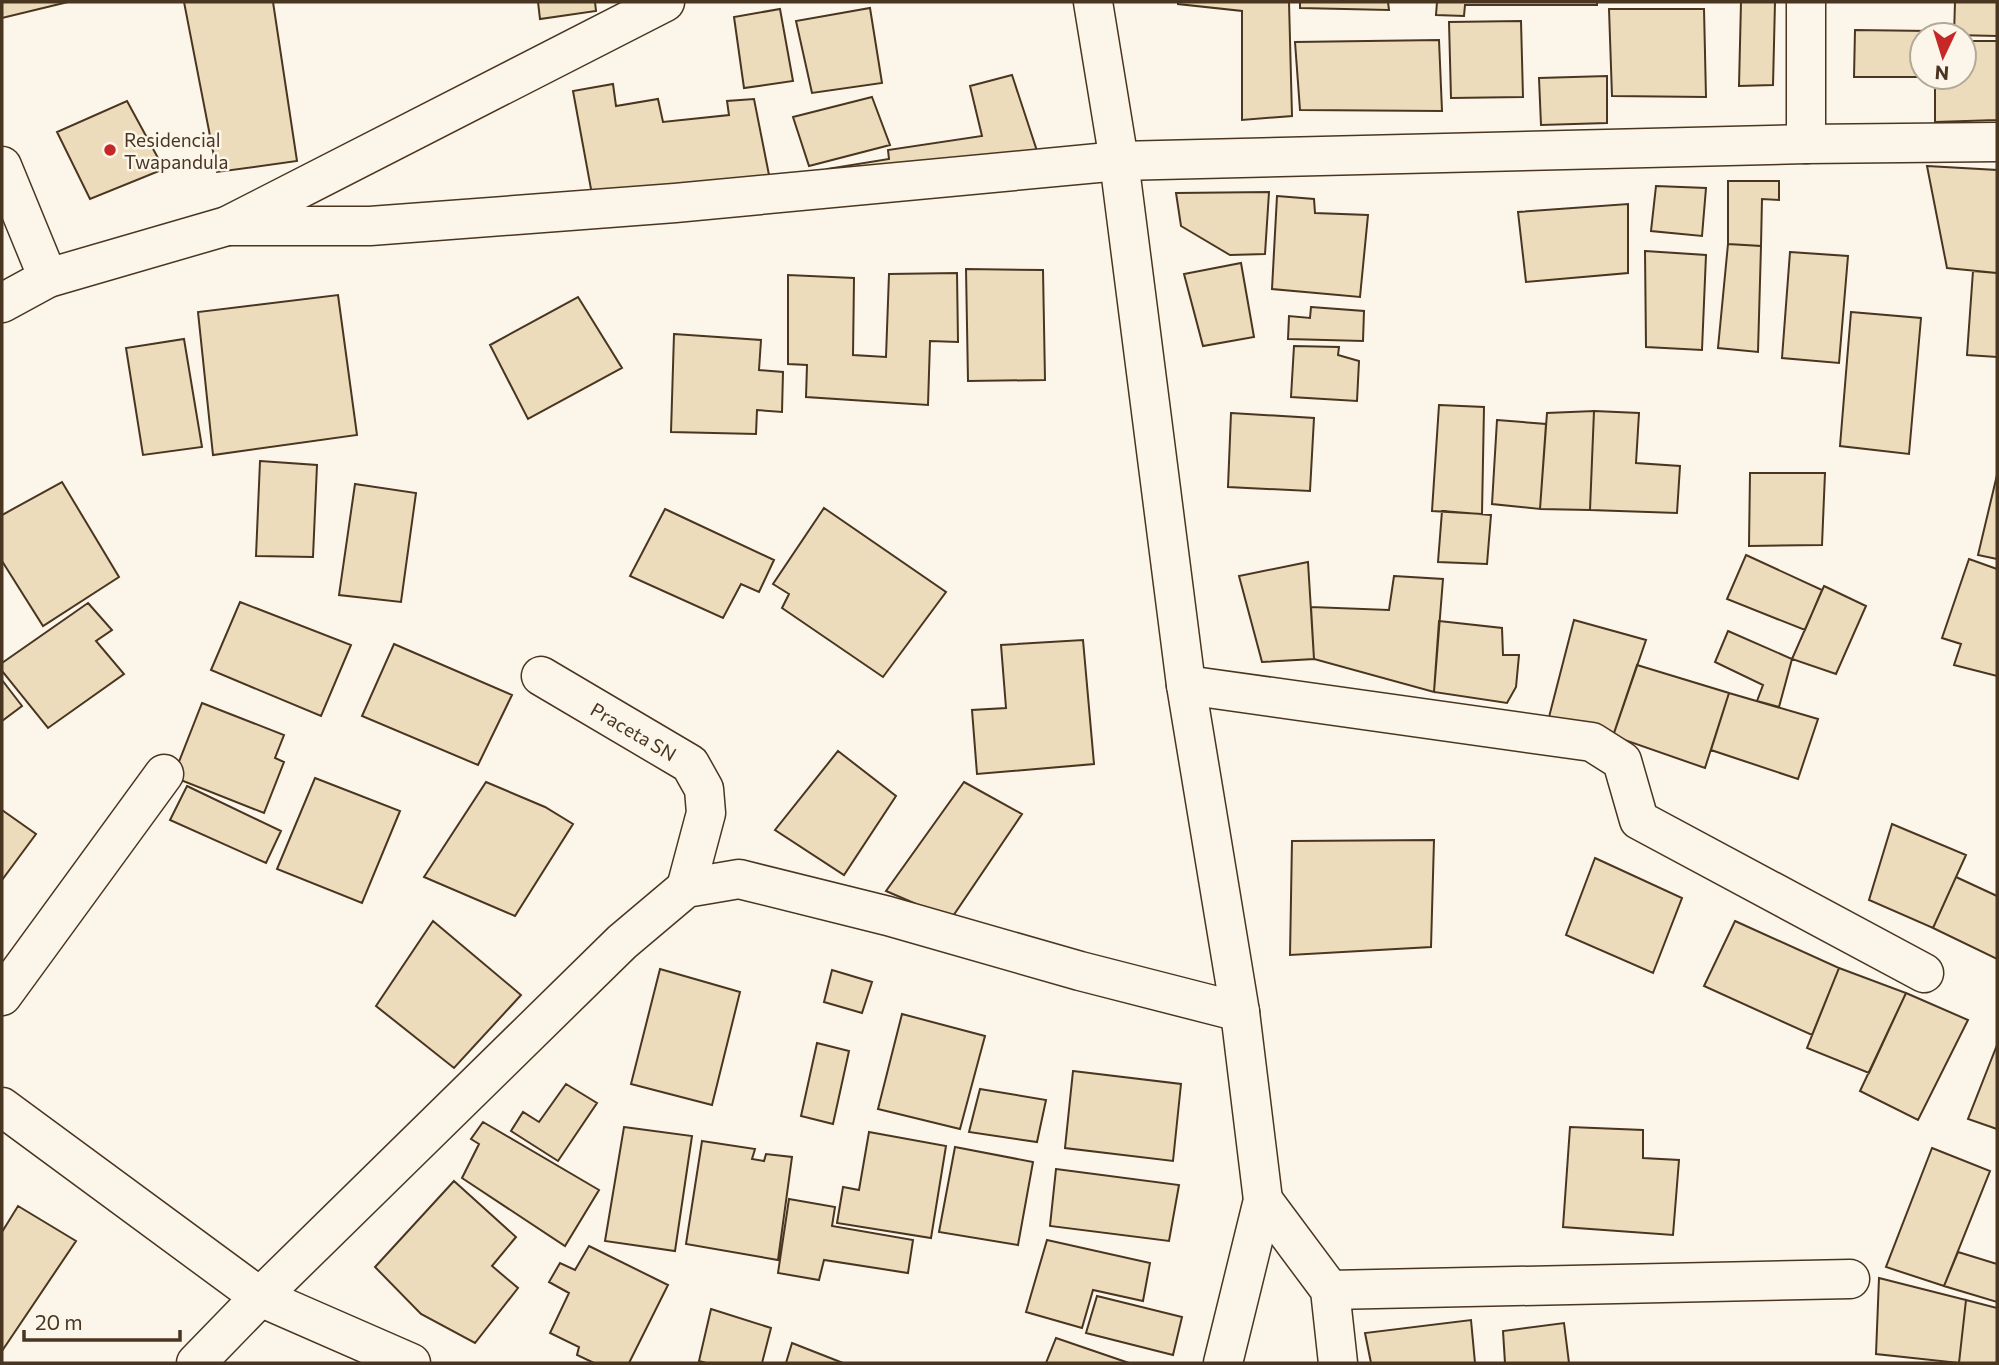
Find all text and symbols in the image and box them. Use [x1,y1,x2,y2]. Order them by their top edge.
north arrow [1908,21,1978,91]
text: N [1934,61,1950,85]
place label: Residencial Twapandula [124,128,228,173]
marker: Residencial Twapandula [102,142,118,158]
street label: Praceta SN [587,697,681,765]
scale bar [24,1298,180,1342]
text: 20 m [35,1309,83,1334]

